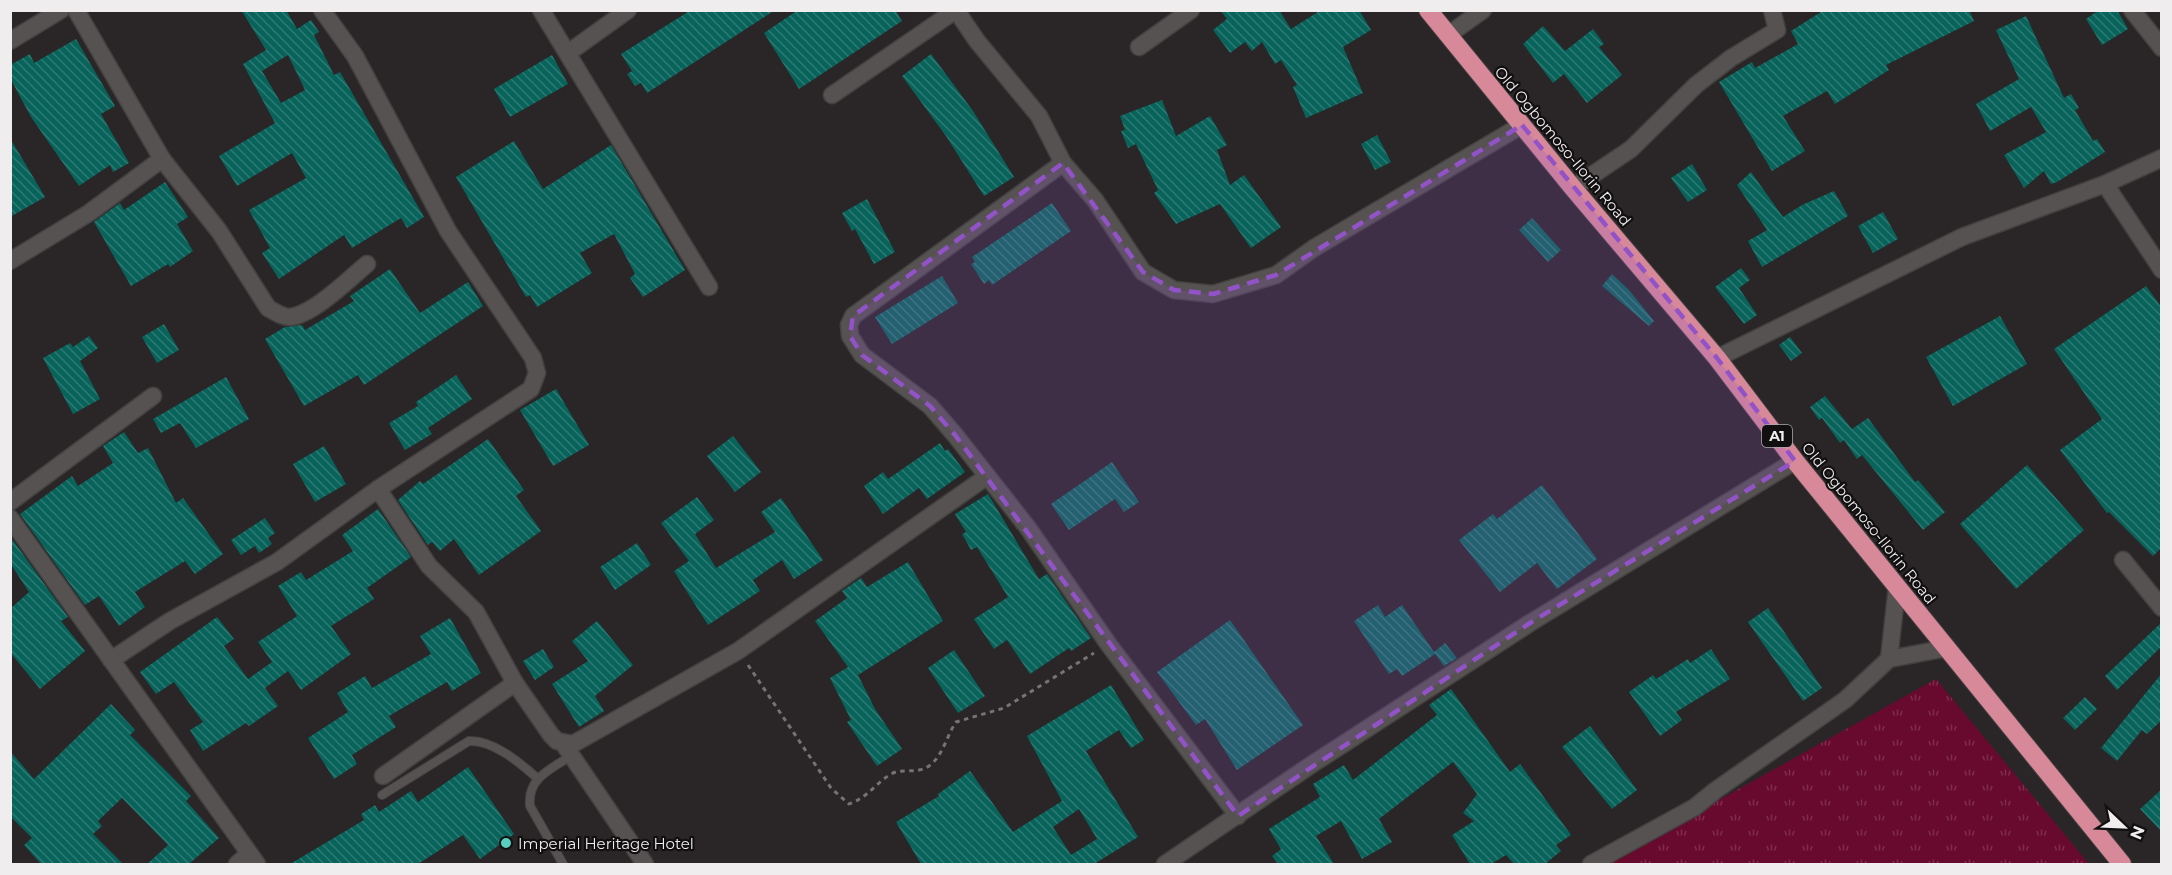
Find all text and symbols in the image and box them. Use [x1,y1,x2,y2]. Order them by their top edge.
street label: Old Ogbomoso-Ilorin Road [1491,62,1635,230]
road number: A1 [1762,425,1792,447]
street label: Old Ogbomoso-Ilorin Road [1798,438,1940,608]
north arrow [2094,797,2154,857]
text: N [2126,823,2149,842]
place label: Imperial Heritage Hotel [518,834,694,853]
marker: Imperial Heritage Hotel [499,836,513,850]

